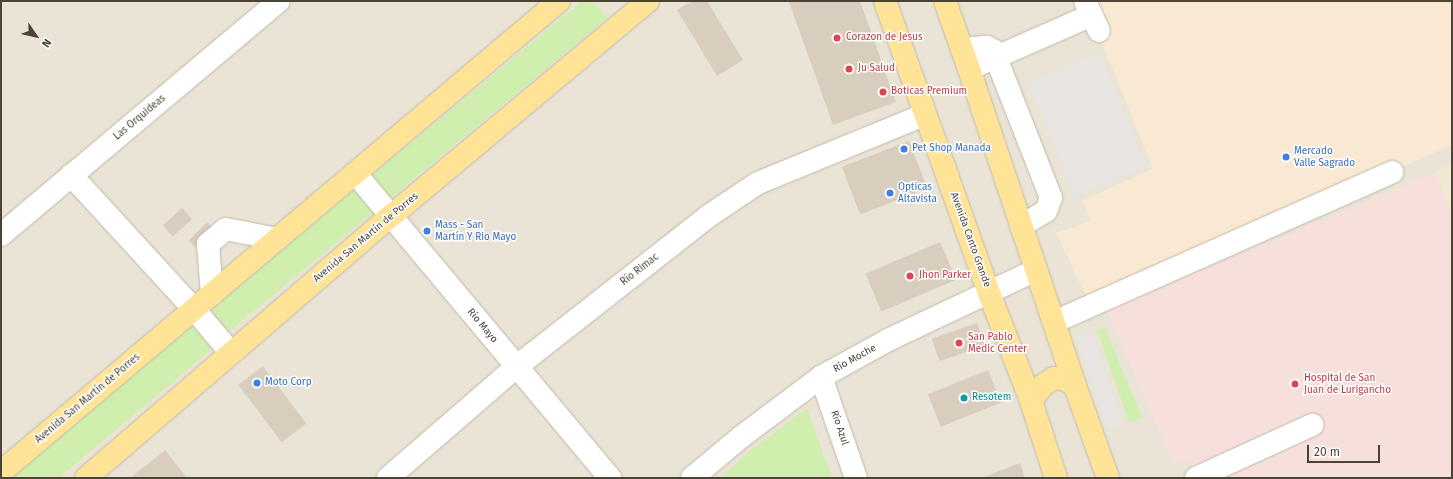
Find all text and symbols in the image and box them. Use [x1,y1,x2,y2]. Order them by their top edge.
north arrow [16,16,56,56]
marker: Corazon de Jesus [831,32,843,44]
place label: Corazon de Jesus [846,32,923,44]
text: N [39,36,54,50]
marker: Ju Salud [843,63,855,75]
place label: Ju Salud [858,63,895,75]
place label: Boticas Premium [891,86,967,98]
marker: Boticas Premium [878,87,888,97]
street label: Las Orquideas [112,93,168,143]
place label: Pet Shop Manada [912,143,991,155]
marker: Pet Shop Manada [899,144,909,154]
place label: Mercado Valle Sagrado [1294,145,1355,168]
marker: Mercado Valle Sagrado [1281,152,1291,162]
place label: Opticas Altavista [898,181,937,204]
marker: Opticas Altavista [885,188,895,198]
street label: Avenida San Martín de Porres [311,191,421,285]
street label: Avenida Canto Grande [947,191,993,289]
place label: Mass - San Martín Y Rio Mayo [435,219,516,242]
marker: Mass - San Martín Y Rio Mayo [422,226,432,236]
street label: Río Rimac [619,251,661,289]
marker: Jhon Parker [904,270,916,282]
place label: Jhon Parker [919,270,971,282]
street label: Río Mayo [464,306,500,346]
place label: San Pablo Medic Center [968,331,1027,354]
marker: San Pablo Medic Center [953,337,965,349]
street label: Río Moche [832,342,878,376]
street label: Avenida San Martín de Porres [33,352,143,446]
place label: Hospital de San Juan de Lurigancho [1304,372,1391,396]
place label: Moto Corp [265,377,312,389]
marker: Moto Corp [252,378,262,388]
marker: Hospital de San Juan de Lurigancho [1289,378,1301,390]
place label: Resotem [972,392,1011,404]
marker: Resotem [959,393,969,403]
street label: Río Azul [827,409,851,447]
scale bar [1309,437,1382,463]
text: 20 m [1314,445,1340,459]

